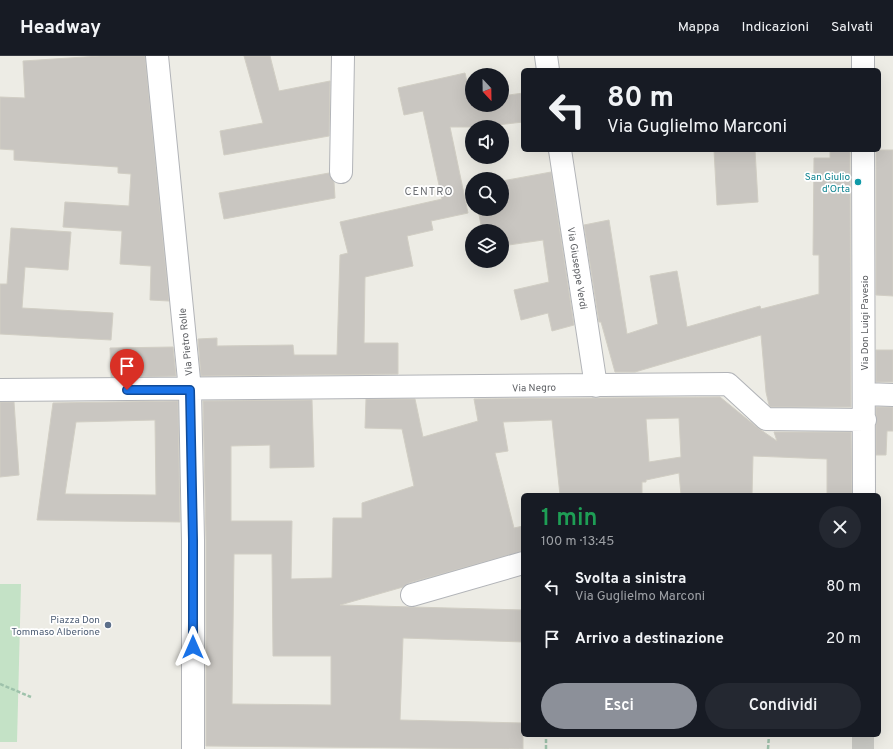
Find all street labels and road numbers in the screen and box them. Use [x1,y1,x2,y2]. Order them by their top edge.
street label: Via Giuseppe Verdi [564,226,589,310]
street label: Via Don Luigi Pavesio [859,275,872,371]
street label: Via Pietro Rolle [176,307,197,377]
street label: Via Negro [512,382,557,395]

